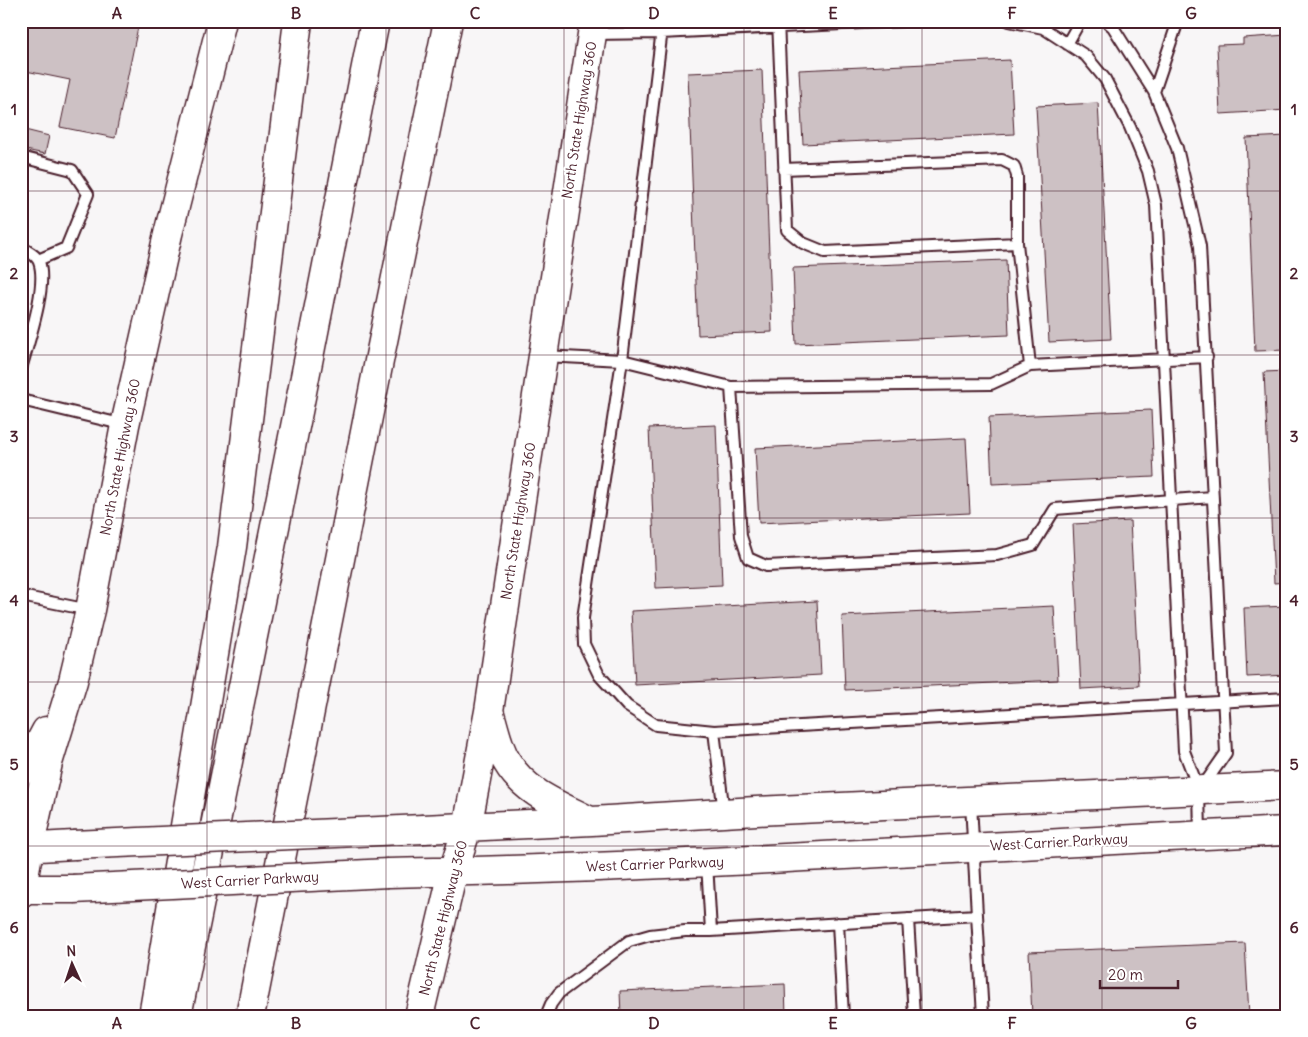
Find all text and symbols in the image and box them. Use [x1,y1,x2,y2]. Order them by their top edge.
text: A [112,3,122,23]
text: B [291,3,302,23]
text: C [470,3,481,23]
text: D [648,3,660,23]
text: E [828,3,838,23]
text: F [1007,3,1017,23]
text: G [1185,3,1197,23]
street label: North State Highway 360 [558,40,600,200]
text: 1 [11,99,17,119]
text: 1 [1291,99,1297,119]
text: 2 [10,263,19,283]
text: 2 [1290,263,1299,283]
street label: North State Highway 360 [96,377,144,537]
text: 3 [9,426,19,446]
text: 3 [1289,426,1299,446]
street label: North State Highway 360 [497,441,539,601]
text: 4 [9,590,19,610]
text: 4 [1289,590,1299,610]
text: 5 [9,754,19,774]
text: 5 [1289,754,1299,774]
street label: West Carrier Parkway [990,829,1128,855]
street label: North State Highway 360 [415,838,471,998]
street label: West Carrier Parkway [586,853,724,875]
street label: West Carrier Parkway [181,867,319,893]
text: 6 [9,917,19,937]
text: 6 [1289,917,1299,937]
north arrow [48,940,98,990]
text: N [66,942,77,960]
scale bar [1100,957,1178,989]
text: 20 m [1108,965,1143,984]
text: A [112,1013,122,1033]
text: B [291,1013,302,1033]
text: C [470,1013,481,1033]
text: D [648,1013,660,1033]
text: E [828,1013,838,1033]
text: F [1007,1013,1017,1033]
text: G [1185,1013,1197,1033]

